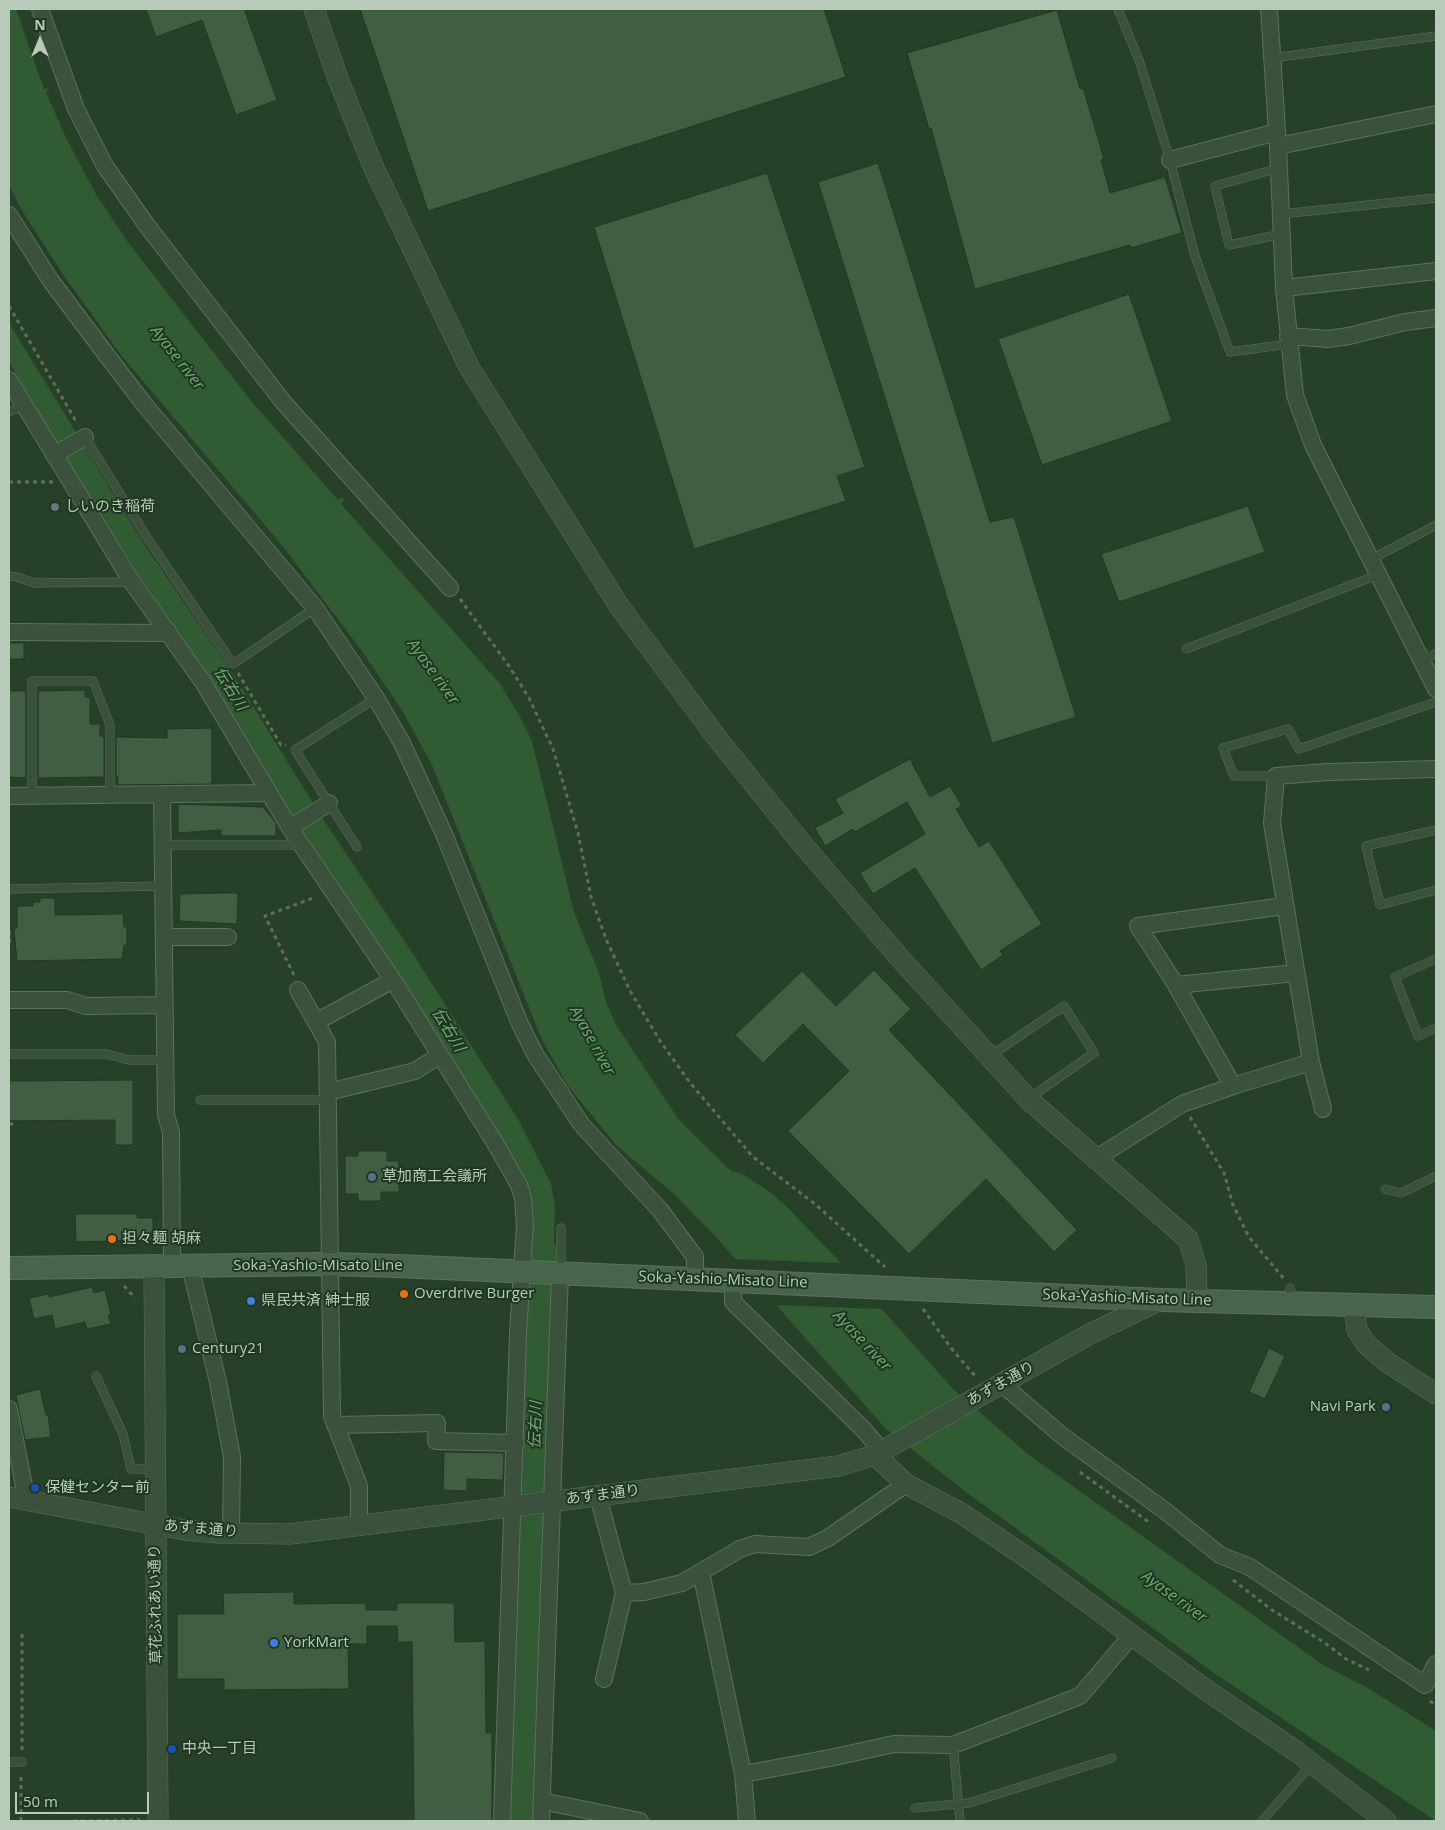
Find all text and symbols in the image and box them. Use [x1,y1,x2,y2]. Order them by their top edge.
north arrow [15,15,65,65]
text: N [34,15,46,34]
water label: Ayase river [146,322,208,394]
place label: しいのき稲荷 [65,498,155,516]
marker: しいのき稲荷 [49,501,61,513]
water label: Ayase river [403,635,463,709]
water label: 伝右川 [209,664,251,714]
water label: Ayase river [565,1003,619,1079]
water label: 伝右川 [427,1004,469,1056]
place label: 草加商工会議所 [382,1168,487,1186]
marker: 草加商工会議所 [366,1171,378,1183]
place label: 担々麺 胡麻 [122,1230,201,1248]
marker: 担々麺 胡麻 [106,1233,118,1245]
street label: Soka-Yashio-Misato Line [233,1257,403,1275]
street label: Soka-Yashio-Misato Line [638,1268,808,1292]
place label: Overdrive Burger [414,1285,534,1303]
street label: Soka-Yashio-Misato Line [1042,1286,1212,1310]
marker: Overdrive Burger [398,1288,410,1300]
place label: 県民共済 紳士服 [261,1292,370,1310]
marker: 県民共済 紳士服 [245,1295,257,1307]
water label: Ayase river [829,1307,895,1375]
place label: Century21 [192,1340,264,1358]
marker: Century21 [176,1343,188,1355]
street label: あずま通り [964,1358,1038,1410]
place label: Navi Park [1310,1398,1376,1416]
water label: 伝右川 [526,1401,546,1449]
marker: Navi Park [1380,1401,1392,1413]
place label: 保健センター前 [45,1479,150,1497]
street label: あずま通り [565,1481,641,1509]
marker: 保健センター前 [29,1482,41,1494]
street label: あずま通り [163,1517,239,1541]
street label: 草花ふれあい通り [146,1544,166,1664]
water label: Ayase river [1137,1567,1211,1627]
place label: YorkMart [284,1634,349,1652]
marker: YorkMart [268,1637,280,1649]
place label: 中央一丁目 [182,1740,257,1758]
marker: 中央一丁目 [166,1743,178,1755]
scale bar [18,1782,151,1814]
text: 50 m [23,1791,58,1811]

